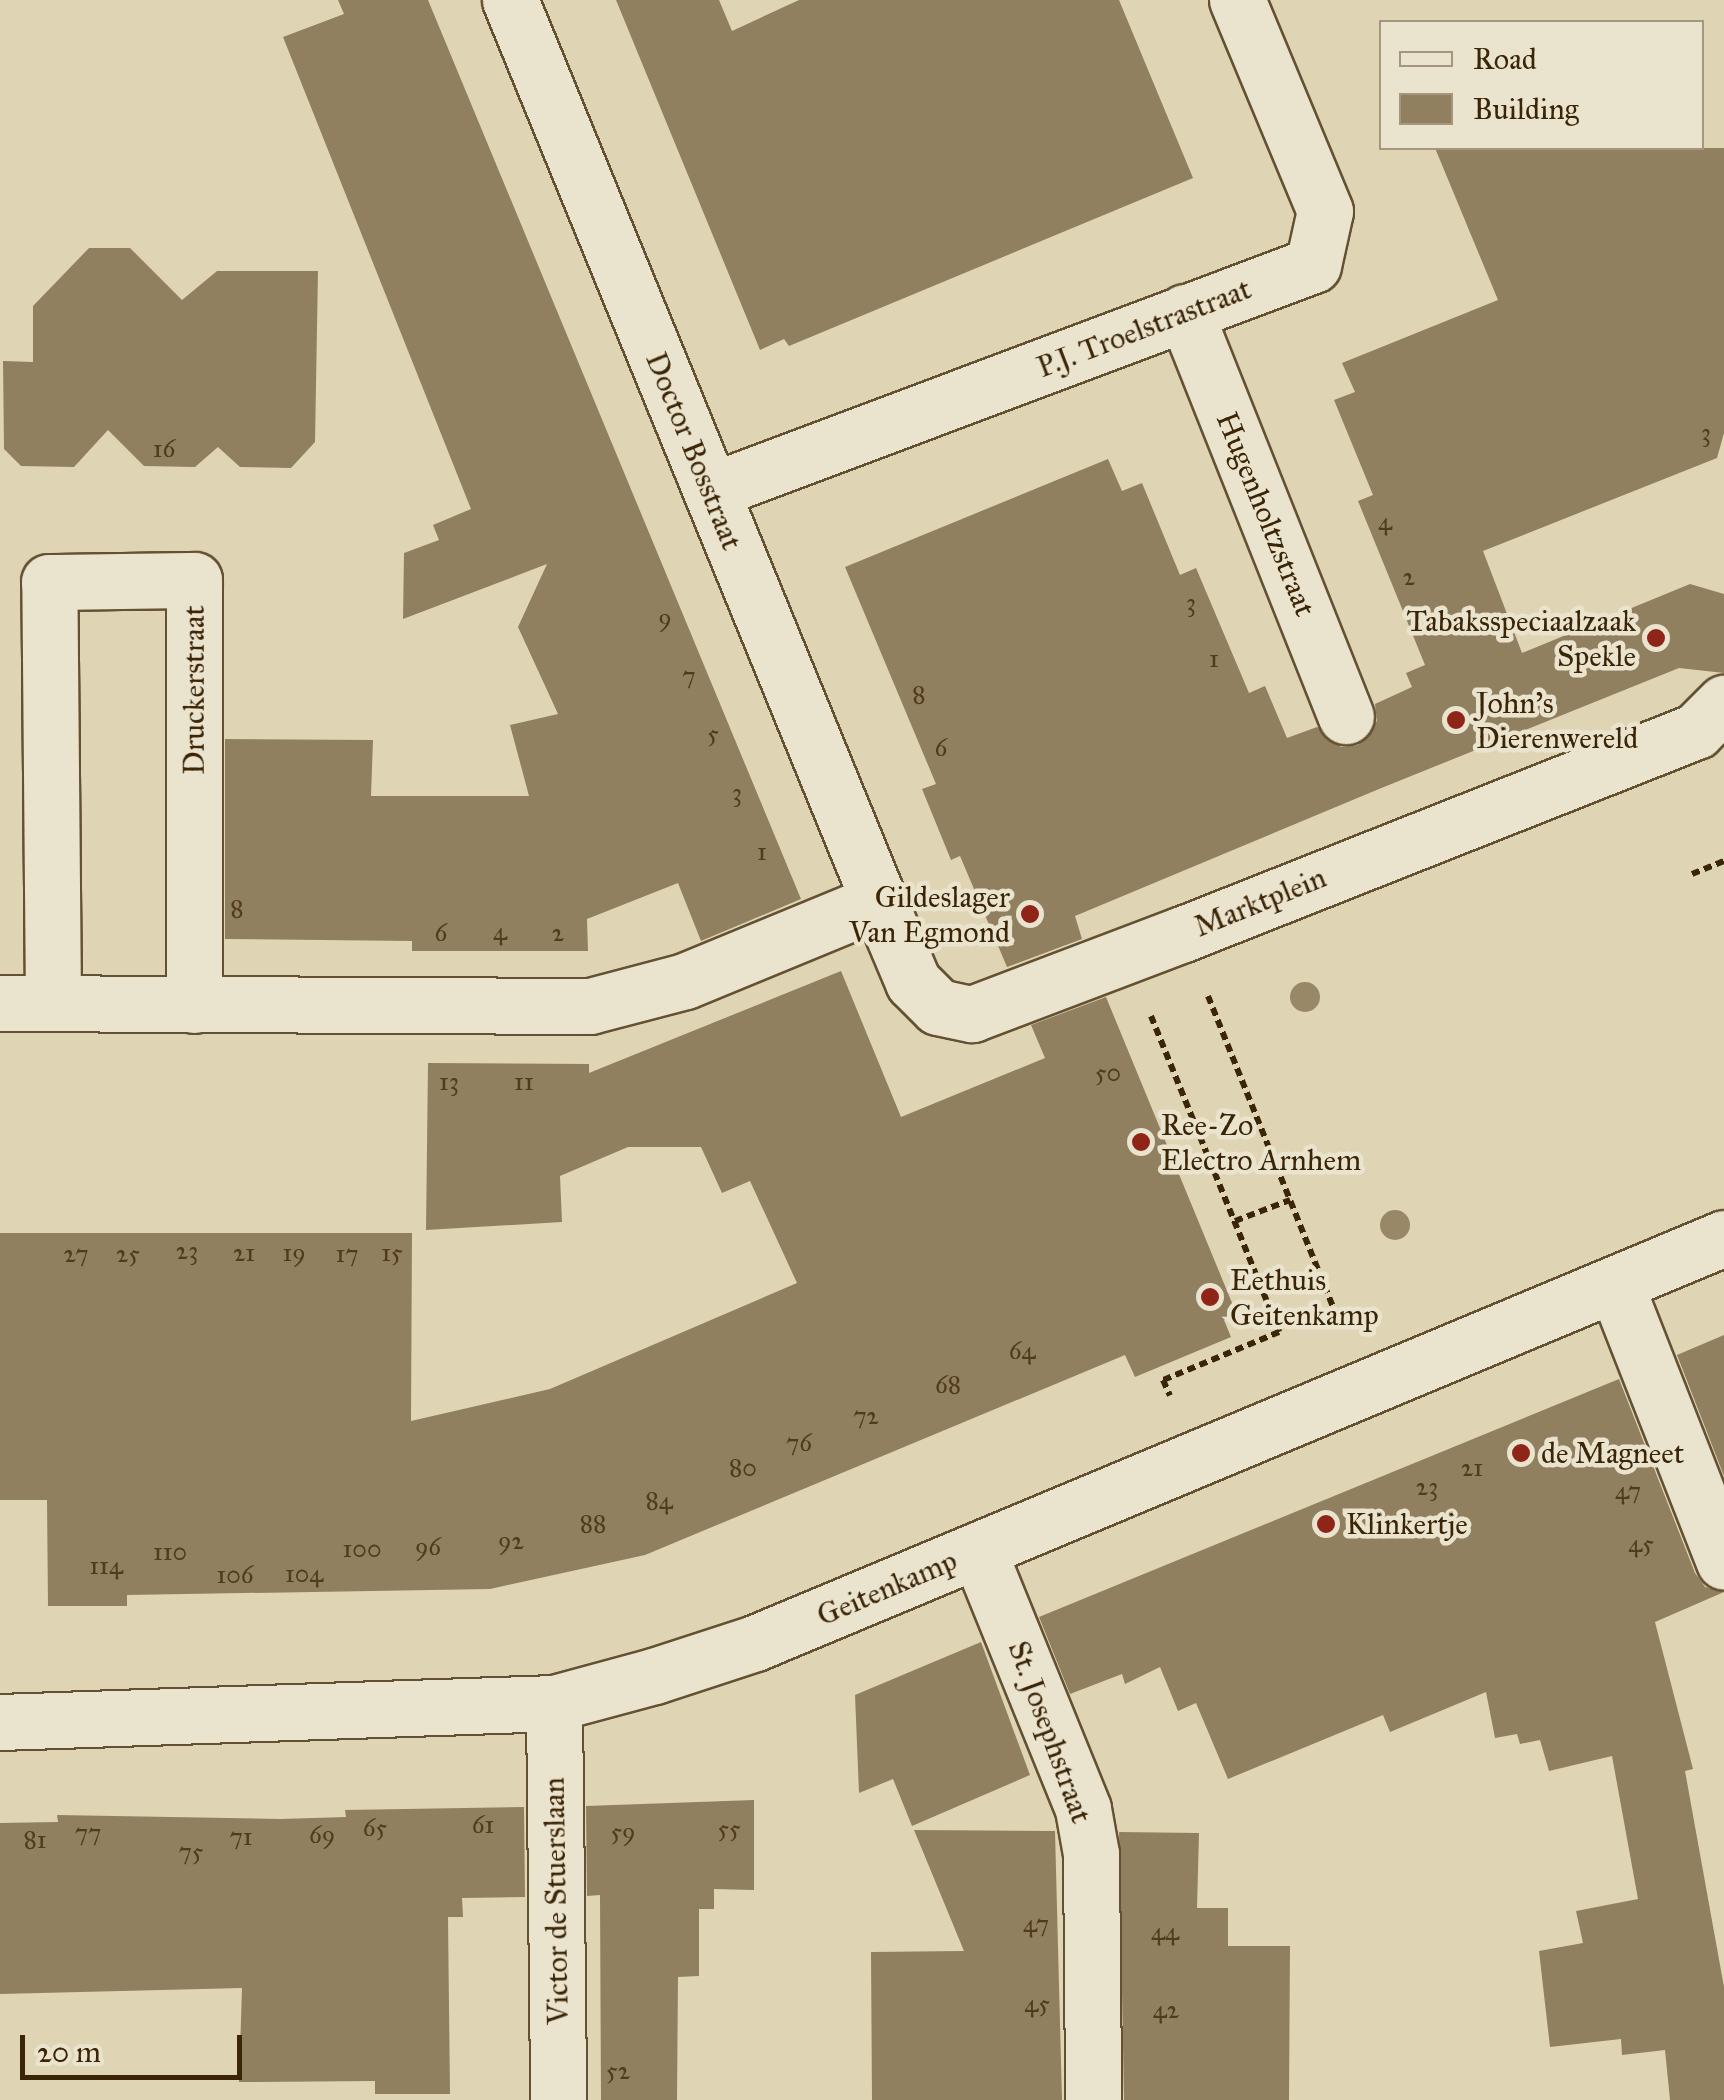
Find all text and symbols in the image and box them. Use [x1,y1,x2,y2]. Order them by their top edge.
legend [1379,20,1704,150]
text: Road [1473,41,1537,77]
text: Building [1473,91,1579,127]
street label: P.J. Troelstrastraat [1032,271,1256,385]
street label: Doctor Bosstraat [638,347,750,555]
street label: Hugenholtzstraat [1209,406,1323,622]
house number: 3 [1701,418,1711,448]
house number: 16 [153,434,175,464]
house number: 4 [1378,507,1392,537]
house number: 2 [1403,562,1415,592]
house number: 3 [1186,588,1196,618]
house number: 9 [658,603,672,633]
place label: Tabaksspeciaalzaak Spekle [1407,603,1636,674]
street label: Druckerstraat [176,605,212,775]
marker: Tabaksspeciaalzaak Spekle [1645,627,1667,649]
house number: 1 [1209,644,1219,674]
house number: 7 [682,661,696,691]
house number: 8 [912,680,926,710]
place label: John's Dierenwereld [1476,685,1638,756]
marker: John's Dierenwereld [1445,709,1467,731]
house number: 5 [707,719,719,749]
house number: 6 [935,733,947,763]
house number: 3 [732,778,742,808]
house number: 1 [757,837,767,867]
street label: Marktplein [1189,859,1331,945]
place label: Gildeslager Van Egmond [849,879,1010,950]
house number: 8 [230,894,244,924]
marker: Gildeslager Van Egmond [1019,903,1041,925]
house number: 4 [493,917,507,947]
house number: 6 [435,918,447,948]
house number: 2 [552,918,564,948]
house number: 50 [1095,1058,1121,1088]
house number: 13 [439,1067,459,1097]
house number: 11 [514,1067,534,1097]
place label: Ree-Zo Electro Arnhem [1161,1107,1361,1178]
marker: Ree-Zo Electro Arnhem [1130,1131,1152,1153]
house number: 23 [176,1236,198,1266]
house number: 21 [233,1238,255,1268]
house number: 19 [282,1238,306,1268]
house number: 15 [381,1238,403,1268]
house number: 27 [64,1239,88,1269]
house number: 25 [116,1239,140,1269]
house number: 17 [335,1239,359,1269]
place label: Eethuis Geitenkamp [1230,1262,1379,1332]
marker: Eethuis Geitenkamp [1199,1286,1221,1308]
house number: 64 [1009,1336,1035,1366]
house number: 68 [935,1370,961,1400]
house number: 72 [853,1401,879,1431]
house number: 76 [786,1428,812,1458]
place label: de Magneet [1541,1435,1684,1471]
marker: de Magneet [1510,1442,1532,1464]
house number: 80 [729,1453,757,1483]
house number: 21 [1461,1453,1483,1483]
house number: 23 [1416,1472,1438,1502]
house number: 47 [1615,1476,1641,1506]
house number: 84 [645,1486,673,1516]
place label: Klinkertje [1346,1506,1468,1542]
house number: 88 [580,1509,606,1539]
marker: Klinkertje [1315,1513,1337,1535]
house number: 92 [498,1526,524,1556]
house number: 45 [1628,1529,1654,1559]
house number: 96 [415,1532,441,1562]
house number: 100 [343,1534,381,1564]
house number: 110 [153,1537,187,1567]
street label: Geitenkamp [812,1542,962,1634]
house number: 114 [89,1551,123,1581]
house number: 104 [285,1559,323,1589]
house number: 106 [216,1560,254,1590]
street label: St. Josephstraat [1000,1636,1100,1828]
street label: Victor de Stuerslaan [536,1777,576,2025]
house number: 61 [472,1810,494,1840]
house number: 65 [363,1813,387,1843]
house number: 55 [717,1814,741,1844]
house number: 59 [610,1817,636,1847]
house number: 77 [75,1818,101,1848]
house number: 69 [309,1820,335,1850]
house number: 71 [229,1822,253,1852]
house number: 81 [23,1825,47,1855]
house number: 75 [179,1837,203,1867]
house number: 47 [1023,1909,1049,1939]
house number: 44 [1151,1917,1179,1947]
house number: 45 [1024,1989,1050,2019]
house number: 42 [1153,1995,1179,2025]
scale bar [25,2015,248,2077]
text: 20 m [37,2034,101,2070]
house number: 52 [606,2056,630,2086]

